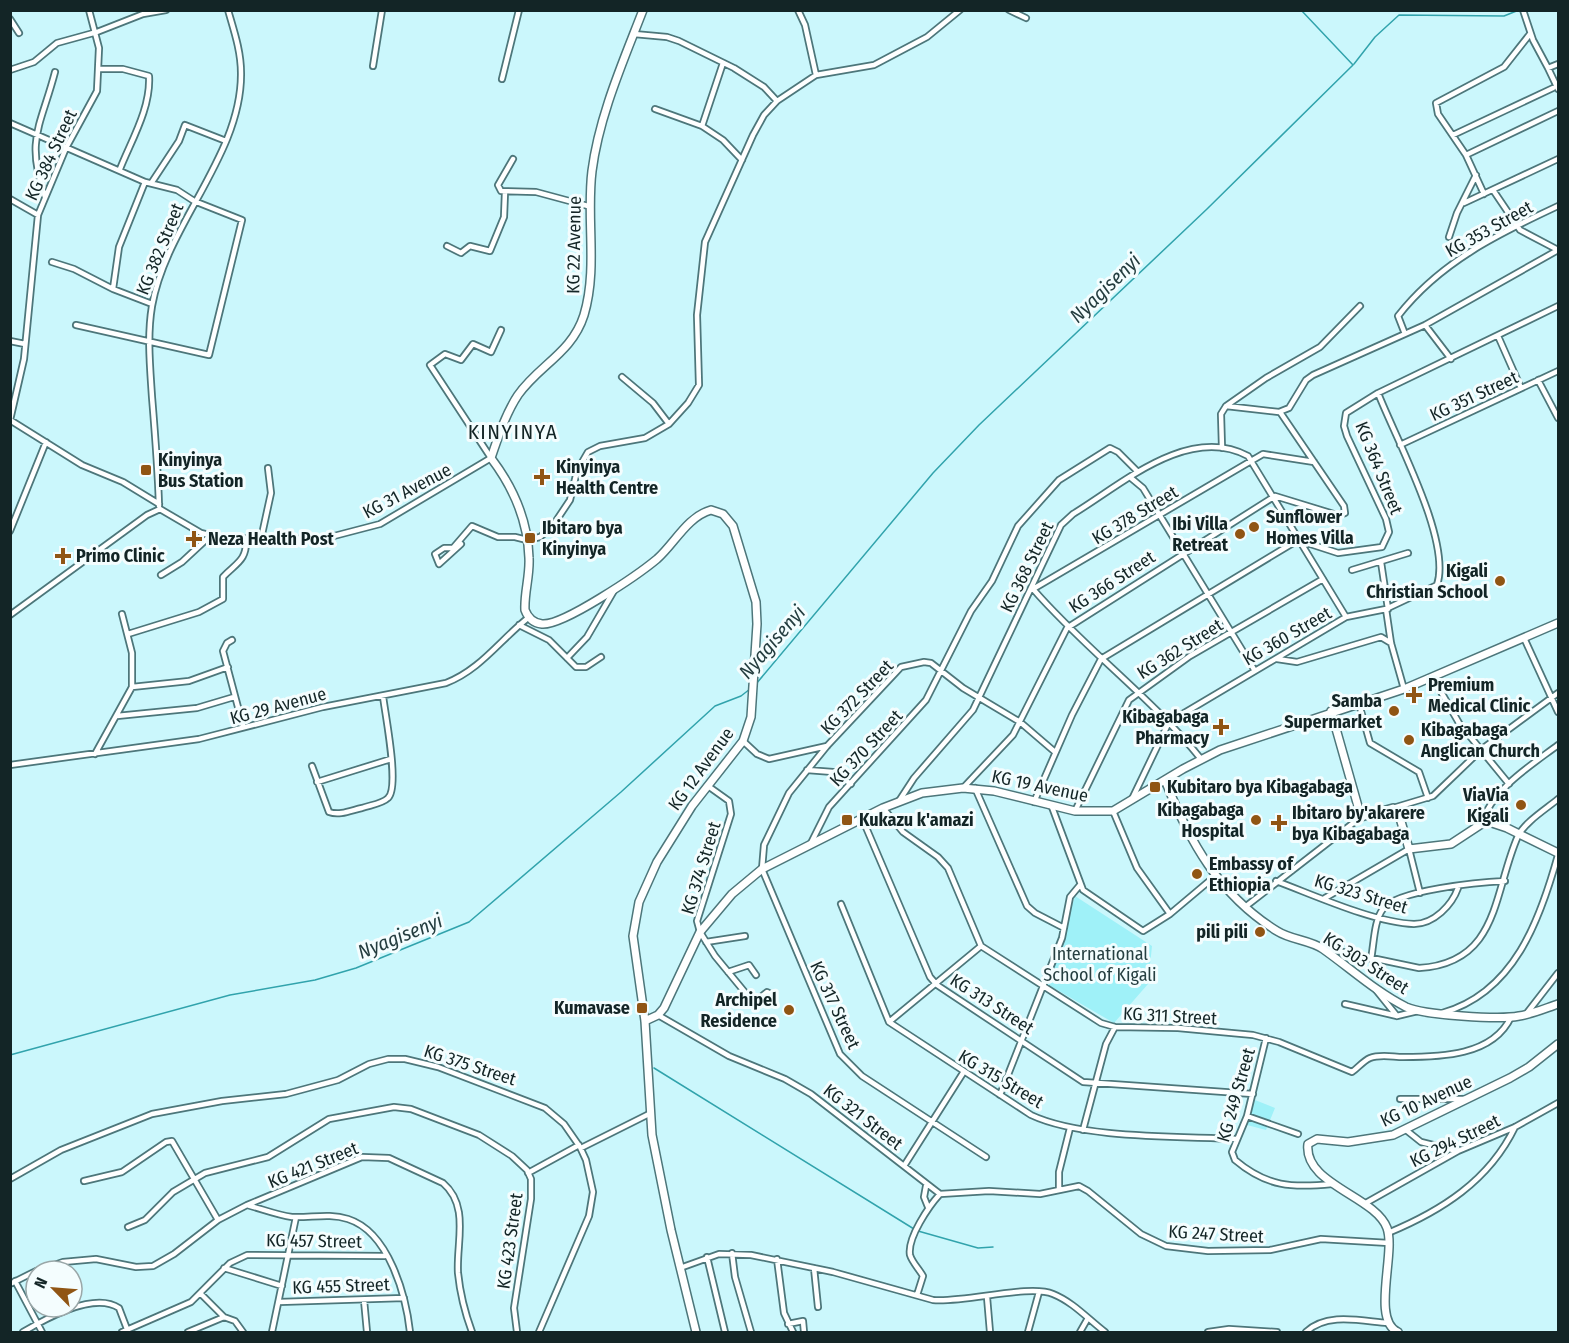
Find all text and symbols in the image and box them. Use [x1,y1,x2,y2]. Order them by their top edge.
street label: KG 384 Street [20,106,82,204]
street label: KG 22 Avenue [562,196,586,294]
street label: KG 353 Street [1441,196,1537,262]
street label: KG 382 Street [132,200,188,298]
water label: Nyagisenyi [1065,248,1145,328]
street label: KG 351 Street [1426,366,1522,426]
street label: KG 364 Street [1350,418,1408,518]
district label: KINYINYA [468,419,558,445]
place label: Kinyinya Bus Station [158,449,244,492]
place label: Kinyinya Health Centre [556,456,658,499]
street label: KG 31 Avenue [359,459,455,523]
marker: Kinyinya Bus Station [139,463,153,477]
marker: Kinyinya Health Centre [533,468,551,486]
street label: KG 378 Street [1088,481,1182,549]
place label: Sunflower Homes Villa [1266,506,1354,549]
place label: Ibi Villa Retreat [1172,513,1229,556]
place label: Ibitaro bya Kinyinya [542,517,623,560]
street label: KG 368 Street [996,518,1058,616]
marker: Sunflower Homes Villa [1247,520,1261,534]
marker: Ibi Villa Retreat [1233,527,1247,541]
place label: Neza Health Post [208,528,335,550]
marker: Neza Health Post [185,530,203,548]
marker: Ibitaro bya Kinyinya [523,531,537,545]
place label: Primo Clinic [76,545,165,567]
street label: KG 366 Street [1065,546,1159,618]
marker: Primo Clinic [54,547,72,565]
place label: Kigali Christian School [1366,560,1488,603]
marker: Kigali Christian School [1493,574,1507,588]
water label: Nyagisenyi [734,601,810,683]
street label: KG 360 Street [1239,602,1335,670]
street label: KG 362 Street [1133,614,1227,684]
street label: KG 372 Street [816,655,898,739]
place label: Premium Medical Clinic [1428,674,1531,717]
street label: KG 29 Avenue [227,683,329,729]
marker: Premium Medical Clinic [1405,686,1423,704]
place label: Samba Supermarket [1284,690,1383,733]
marker: Samba Supermarket [1387,704,1401,718]
street label: KG 370 Street [825,705,907,791]
place label: Kibagabaga Pharmacy [1122,706,1209,749]
place label: Kibagabaga Anglican Church [1420,719,1540,762]
marker: Kibagabaga Pharmacy [1214,720,1228,734]
street label: KG 12 Avenue [664,723,738,815]
marker: Kibagabaga Anglican Church [1402,733,1416,747]
street label: KG 19 Avenue [990,765,1090,807]
place label: Kubitaro bya Kibagabaga [1167,776,1353,798]
marker: Kubitaro bya Kibagabaga [1148,780,1162,794]
place label: ViaVia Kigali [1462,784,1509,827]
marker: ViaVia Kigali [1514,798,1528,812]
place label: Kibagabaga Hospital [1157,799,1244,842]
place label: Ibitaro by'akarere bya Kibagabaga [1292,802,1425,845]
place label: Kukazu k'amazi [859,809,974,831]
marker: Kukazu k'amazi [840,813,854,827]
marker: Kibagabaga Hospital [1249,813,1263,827]
marker: Ibitaro by'akarere bya Kibagabaga [1270,814,1288,832]
street label: KG 374 Street [676,819,726,917]
place label: Embassy of Ethiopia [1209,853,1295,896]
marker: Embassy of Ethiopia [1190,867,1204,881]
street label: KG 323 Street [1312,869,1410,919]
water label: Nyagisenyi [354,908,446,964]
place label: pili pili [1196,921,1248,943]
marker: pili pili [1253,925,1267,939]
street label: KG 303 Street [1319,927,1413,999]
park label: International School of Kigali [1043,943,1157,986]
street label: KG 317 Street [805,958,865,1052]
street label: KG 313 Street [946,969,1038,1039]
place label: Archipel Residence [701,989,777,1032]
place label: Kumavase [554,997,630,1019]
marker: Kumavase [635,1001,649,1015]
marker: Archipel Residence [782,1003,796,1017]
street label: KG 311 Street [1123,1003,1218,1029]
street label: KG 375 Street [421,1040,519,1090]
street label: KG 315 Street [954,1045,1048,1113]
street label: KG 249 Street [1212,1045,1260,1145]
street label: KG 10 Avenue [1377,1070,1475,1132]
street label: KG 321 Street [819,1079,907,1155]
street label: KG 294 Street [1406,1110,1504,1172]
street label: KG 421 Street [265,1137,361,1193]
street label: KG 423 Street [492,1191,528,1290]
street label: KG 247 Street [1168,1221,1264,1247]
street label: KG 457 Street [266,1229,362,1253]
north arrow [24,1259,84,1319]
street label: KG 455 Street [292,1273,390,1299]
text: N [30,1275,51,1291]

